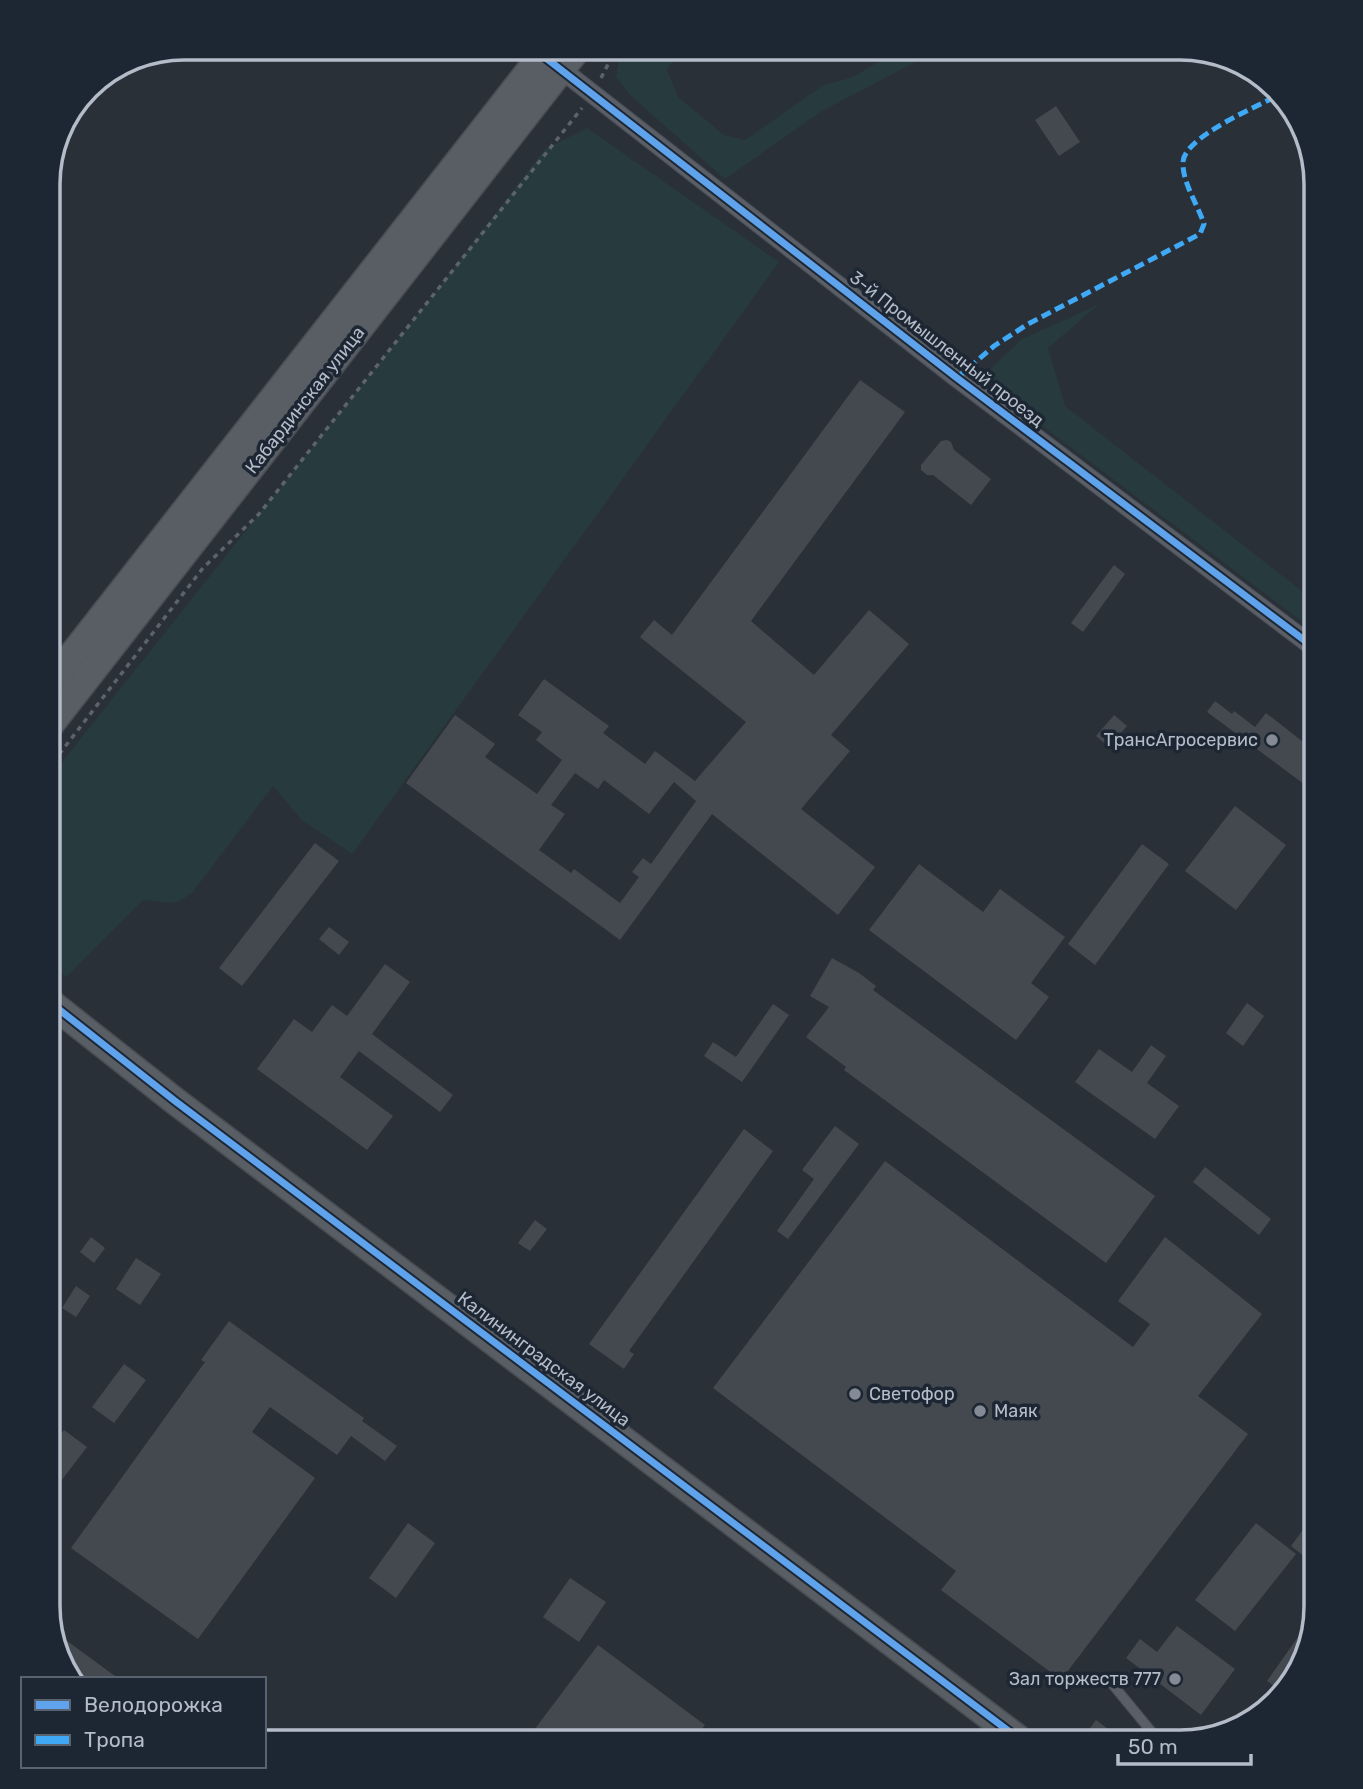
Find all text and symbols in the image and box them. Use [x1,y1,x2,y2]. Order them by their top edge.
street label: 3-й Промышленный проезд [846,266,1049,432]
street label: Кабардинская улица [241,322,369,478]
place label: ТрансАгросервис [1103,729,1258,751]
marker: ТрансАгросервис [1264,732,1280,748]
street label: Калининградская улица [453,1287,635,1431]
place label: Светофор [869,1383,955,1405]
marker: Светофор [847,1386,863,1402]
place label: Маяк [994,1400,1038,1422]
marker: Маяк [972,1403,988,1419]
place label: Зал торжеств 777 [1009,1668,1161,1690]
marker: Зал торжеств 777 [1167,1671,1183,1687]
legend [21,1677,266,1768]
text: Велодорожка [84,1692,223,1717]
scale bar [1118,1722,1251,1766]
text: Тропа [84,1727,145,1752]
text: 50 m [1128,1734,1178,1759]

